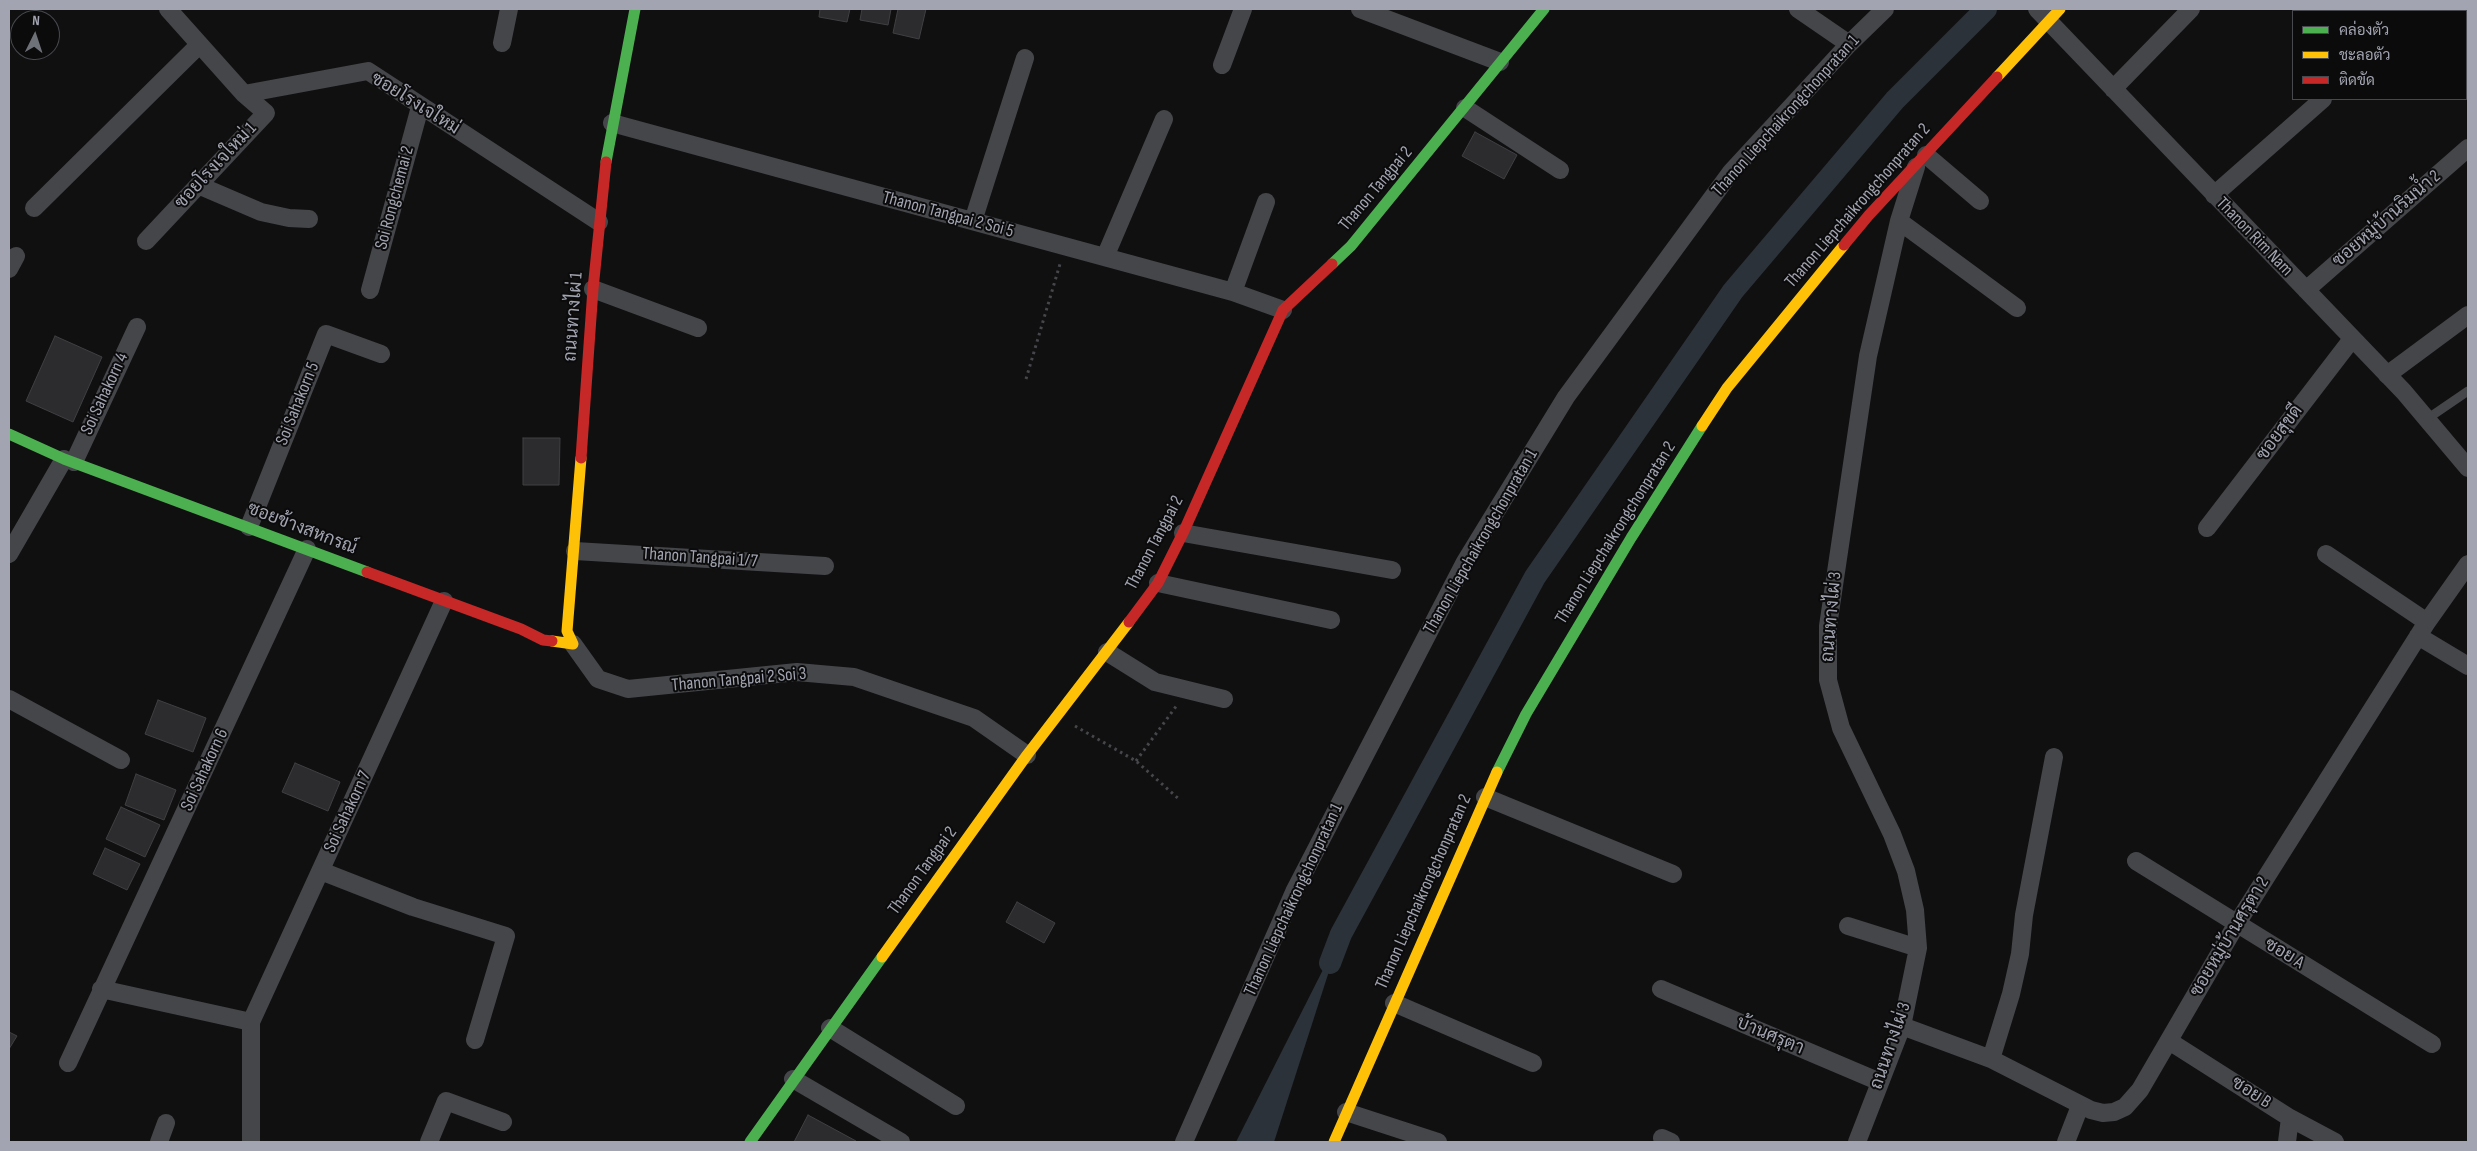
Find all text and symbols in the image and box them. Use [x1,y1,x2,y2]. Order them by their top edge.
north arrow [10,10,60,60]
legend [2292,10,2467,100]
text: N [32,12,40,29]
text: คล่องตัว [2339,21,2389,40]
street label: Thanon Liepchaikrongchonpratan 1 [1708,31,1864,201]
text: ชะลอตัว [2339,46,2390,65]
street label: ซอยโรงเจใหม่ [367,68,463,140]
text: ติดขัด [2339,71,2375,90]
street label: ซอยโรงเจใหม่ 1 [171,119,261,213]
street label: Thanon Liepchaikrongchonpratan 2 [1781,119,1935,293]
street label: Thanon Tangpai 2 [1334,142,1418,236]
street label: Soi Rongchemai 2 [371,144,419,252]
street label: ซอยหมู่บ้านริมน้ำ 2 [2328,166,2446,272]
street label: Thanon Tangpai 2 Soi 5 [880,187,1016,243]
street label: Thanon Rim Nam [2211,193,2297,281]
street label: ถนนทางไผ่ 1 [560,272,588,362]
street label: Soi Sahakorn 4 [77,350,133,438]
street label: Soi Sahakorn 5 [272,359,324,449]
street label: ซอยสุขดี [2252,401,2308,465]
street label: Thanon Liepchaikrongchonpratan 2 [1551,438,1681,628]
street label: Thanon Liepchaikrongchonpratan 1 [1419,446,1543,638]
street label: Thanon Tangpai 2 [1121,492,1189,594]
street label: ซอยข้างสหกรณ์ [244,498,360,560]
street label: Thanon Tangpai 1/7 [641,543,759,573]
street label: ถนนทางไผ่ 3 [1817,571,1847,663]
street label: Thanon Tangpai 2 Soi 3 [671,663,807,697]
street label: Soi Sahakorn 6 [177,725,233,815]
street label: Soi Sahakorn 7 [320,768,376,856]
street label: Thanon Liepchaikrongchonpratan 2 [1371,791,1477,993]
street label: Thanon Liepchaikrongchonpratan 1 [1240,800,1348,1000]
street label: Thanon Tangpai 2 [884,823,962,919]
street label: ซอยหมู่บ้านศรุตา 2 [2186,873,2274,1001]
street label: ซอย A [2260,934,2308,974]
street label: ถนนทางไผ่ 3 [1866,1000,1916,1092]
street label: บ้านศรุตา [1733,1012,1807,1060]
street label: ซอย B [2227,1072,2275,1114]

